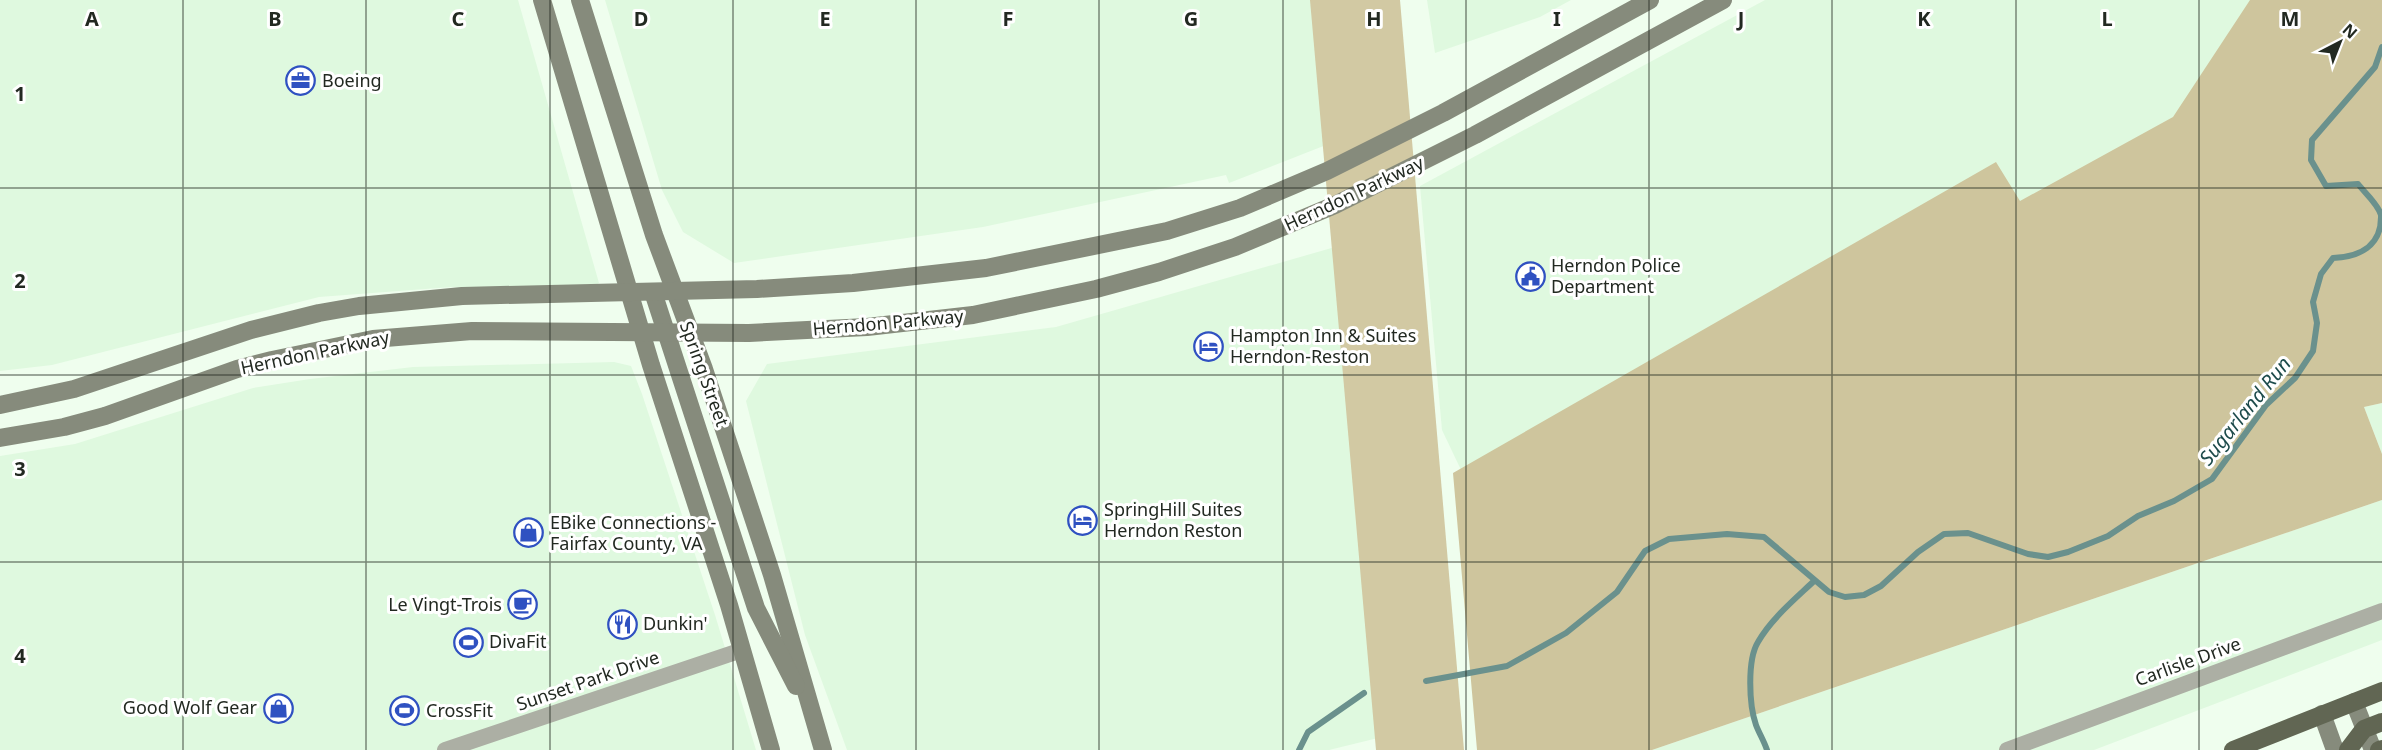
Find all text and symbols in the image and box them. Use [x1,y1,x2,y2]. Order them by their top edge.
text: A [85,5,99,32]
text: B [268,5,282,32]
text: C [452,5,465,32]
text: D [634,5,648,32]
text: E [819,5,831,32]
text: F [1003,5,1013,32]
text: G [1184,5,1198,32]
text: H [1366,5,1382,32]
text: I [1553,5,1561,32]
text: J [1736,5,1744,32]
text: K [1917,5,1931,32]
text: L [2101,5,2113,32]
text: M [2281,5,2299,32]
north arrow [2310,12,2370,72]
text: N [2338,18,2362,43]
office icon: Boeing [285,65,317,97]
place label: Boeing [322,68,382,92]
text: 1 [14,80,26,107]
street label: Herndon Parkway [1280,150,1428,236]
place label: Herndon Police Department [1551,253,1681,298]
public building icon: Herndon Police Department [1514,260,1546,292]
text: 2 [14,267,26,294]
street label: Herndon Parkway [812,303,965,341]
street label: Spring Street [675,318,735,430]
place label: Hampton Inn & Suites Herndon-Reston [1230,323,1416,368]
street label: Herndon Parkway [238,324,392,379]
hotel icon: Hampton Inn & Suites Herndon-Reston [1193,330,1225,362]
water label: Sugarland Run [2193,351,2297,471]
text: 3 [14,455,26,482]
place label: SpringHill Suites Herndon Reston [1104,497,1242,542]
hotel icon: SpringHill Suites Herndon Reston [1067,504,1099,536]
place label: EBike Connections - Fairfax County, VA [550,510,717,555]
shop icon: EBike Connections - Fairfax County, VA [513,517,545,549]
cafe icon: Le Vingt-Trois [507,589,539,621]
place label: Le Vingt-Trois [388,592,502,616]
restaurant icon: Dunkin' [606,608,638,640]
place label: Dunkin' [643,611,708,635]
sports icon: DivaFit [452,626,484,658]
place label: DivaFit [489,629,547,653]
street label: Carlisle Drive [2131,631,2244,691]
text: 4 [14,642,26,669]
street label: Sunset Park Drive [513,644,662,716]
shop icon: Good Wolf Gear [262,692,294,724]
place label: Good Wolf Gear [123,695,258,719]
sports icon: CrossFit [389,695,421,727]
place label: CrossFit [426,698,494,722]

